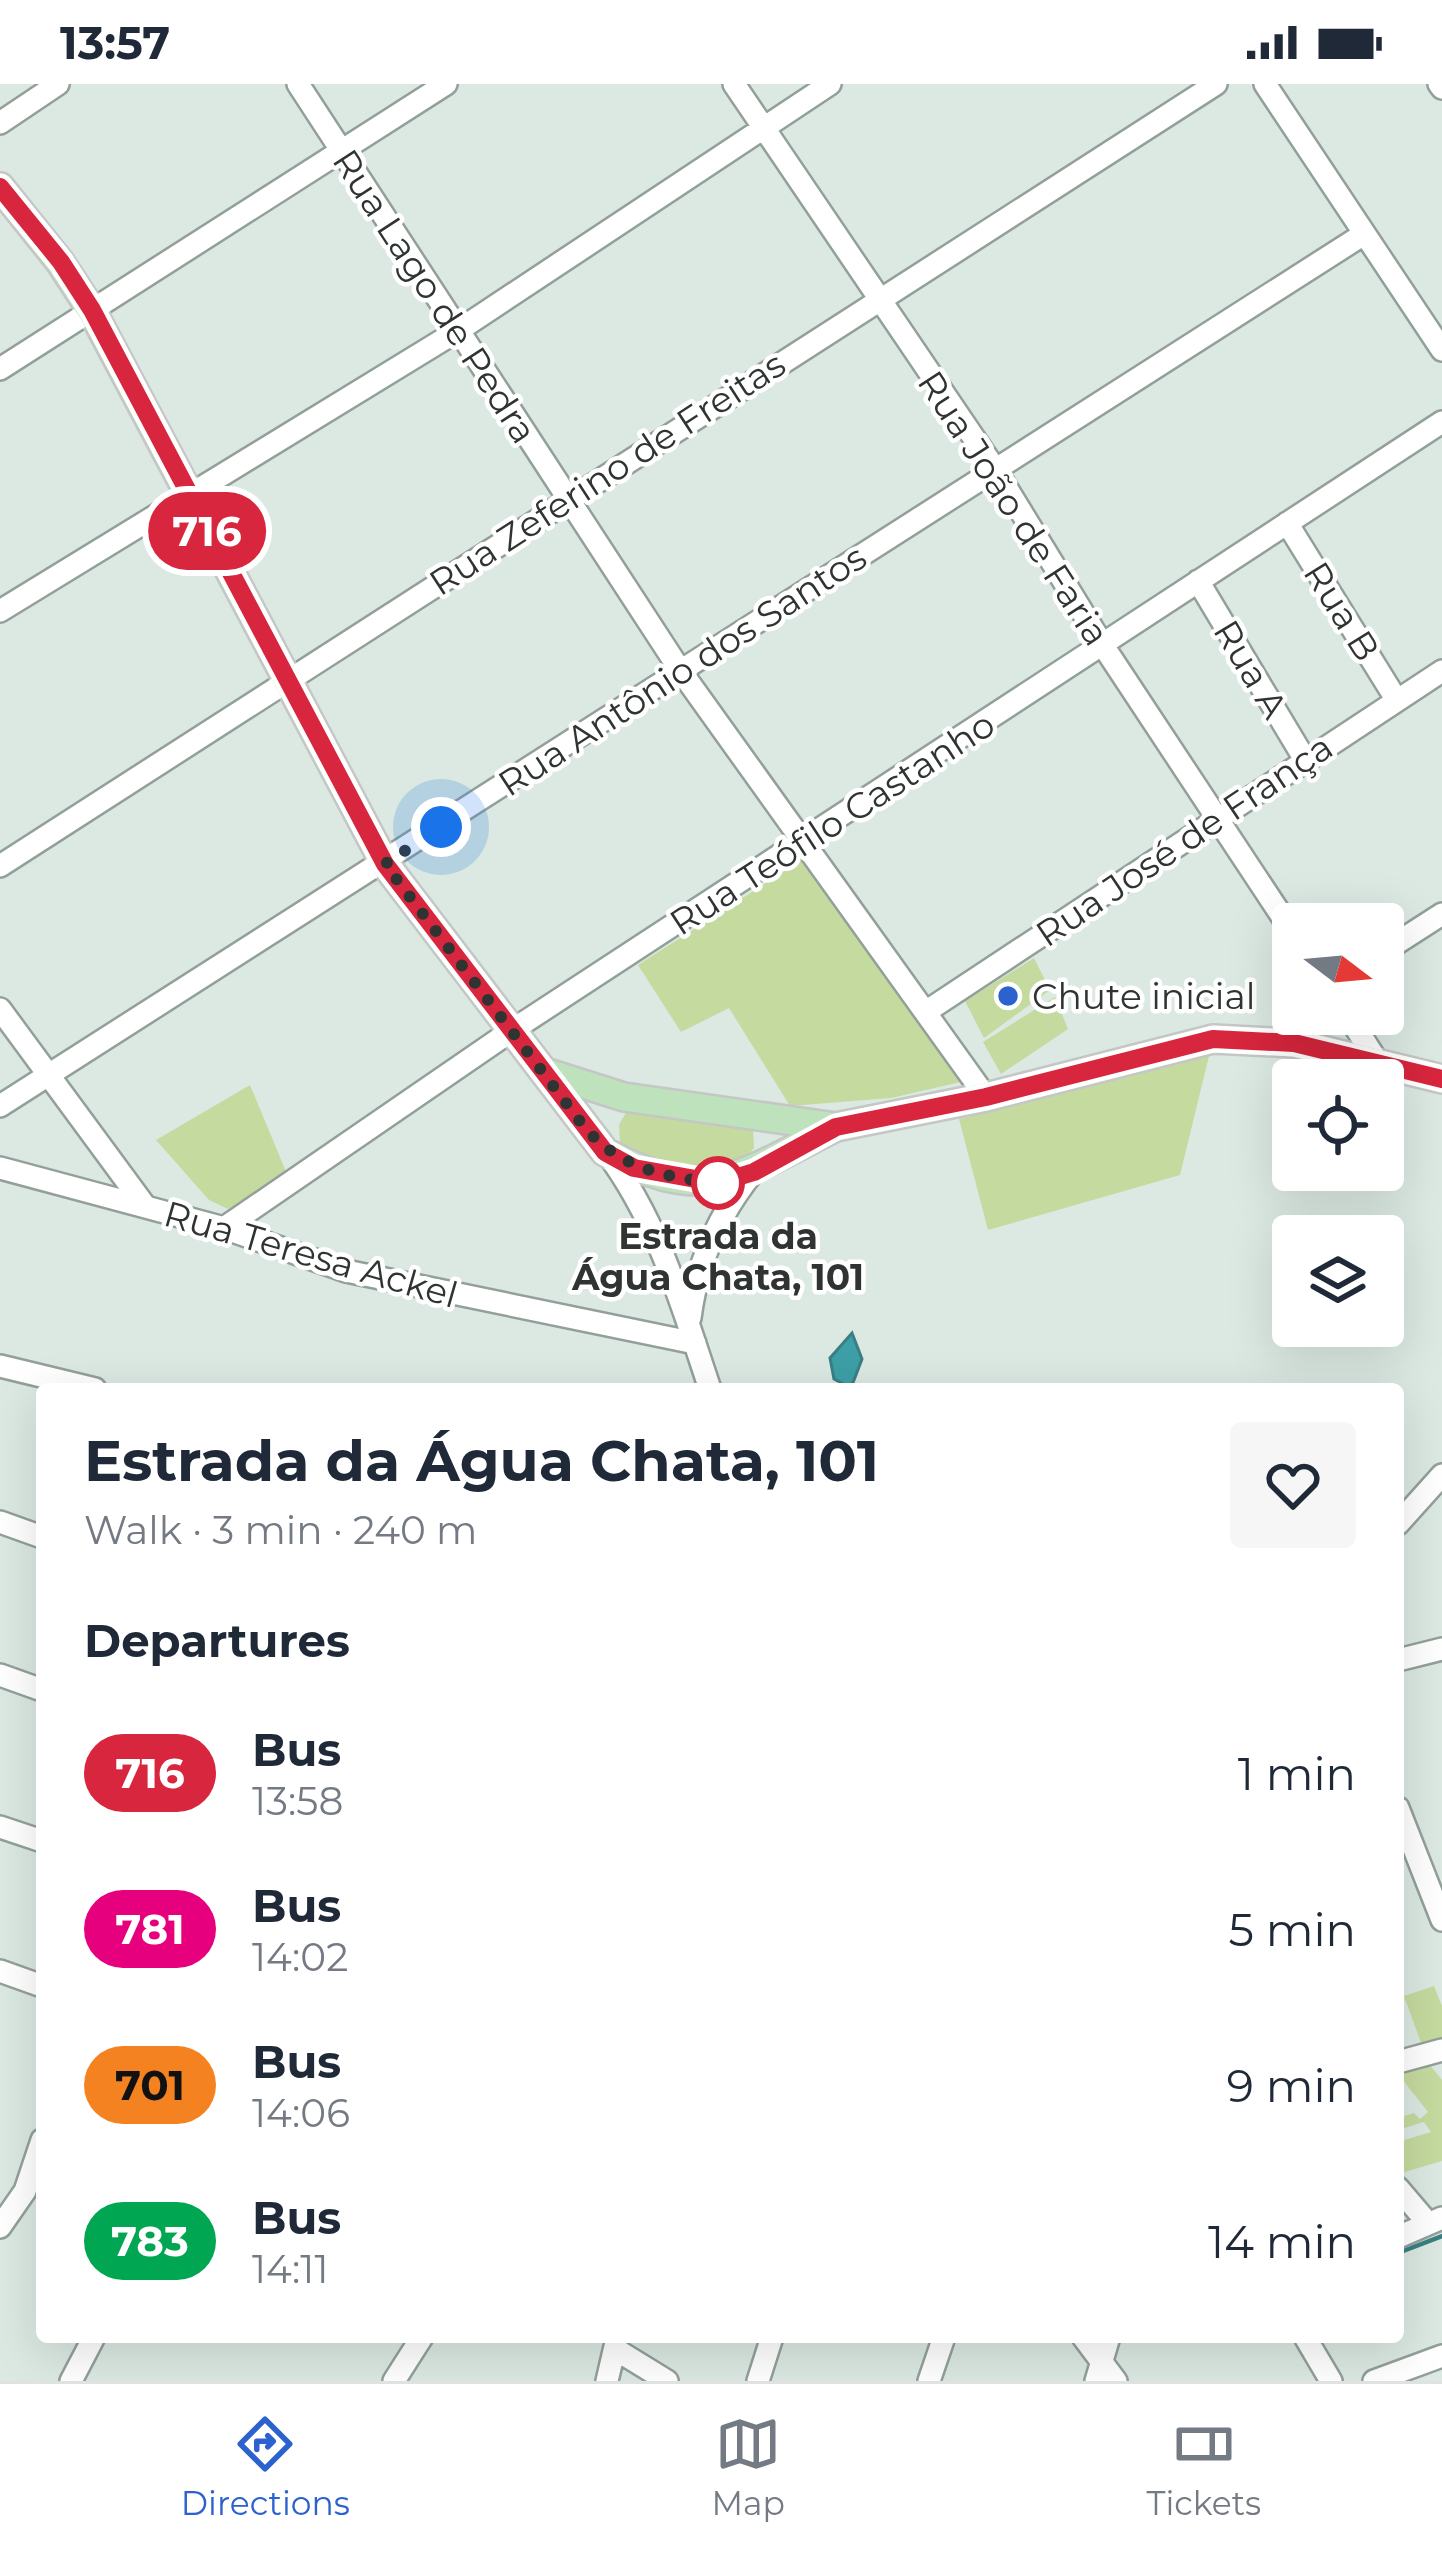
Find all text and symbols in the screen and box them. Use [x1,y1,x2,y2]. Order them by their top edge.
text: 13:57 [60,15,170,70]
street label: Rua Lago de Pedra [324,141,546,451]
street label: Rua Zeferino de Freitas [421,341,793,605]
street label: Rua João de Faria [909,362,1119,654]
line badge: 716 [138,492,276,570]
text: 716 [172,505,242,557]
street label: Rua Antônio dos Santos [490,535,874,805]
street label: Rua B [1295,554,1389,668]
street label: Rua A [1205,612,1297,726]
street label: Rua Teófilo Castanho [662,702,1002,944]
street label: Rua José de França [1027,724,1341,956]
your location [411,797,471,857]
north arrow [1272,903,1404,1035]
map controls [1272,903,1404,1347]
place label: Chute inicial [1032,974,1255,1018]
marker: Chute inicial [995,983,1021,1009]
button: locate [1272,1059,1404,1191]
marker: Estrada da Água Chata, 101 [693,1158,743,1208]
street label: Rua Teresa Ackel [159,1191,463,1317]
place label: Estrada da Água Chata, 101 [571,1214,864,1299]
button: layers [1272,1215,1404,1347]
button: heart [1230,1422,1356,1548]
text: Estrada da Água Chata, 101 [84,1426,879,1495]
text: Walk · 3 min · 240 m [84,1506,477,1554]
text: Departures [84,1613,350,1668]
text: Bus [252,1722,341,1777]
text: 1 min [1238,1746,1356,1801]
text: 716 [115,1747,185,1799]
text: 13:58 [252,1777,343,1825]
text: Bus [252,1878,341,1933]
text: 5 min [1228,1902,1356,1957]
text: 781 [115,1903,185,1955]
text: 14:02 [252,1933,348,1981]
text: Bus [252,2034,341,2089]
text: 9 min [1227,2058,1356,2113]
text: 701 [115,2059,185,2111]
text: 14:06 [252,2089,350,2137]
text: Bus [252,2190,341,2245]
text: 14 min [1208,2214,1356,2269]
text: 783 [111,2215,189,2267]
text: 14:11 [252,2245,329,2293]
tab: Directions [181,2411,350,2523]
tab: Map [712,2411,785,2523]
tab: Tickets [1147,2411,1261,2523]

